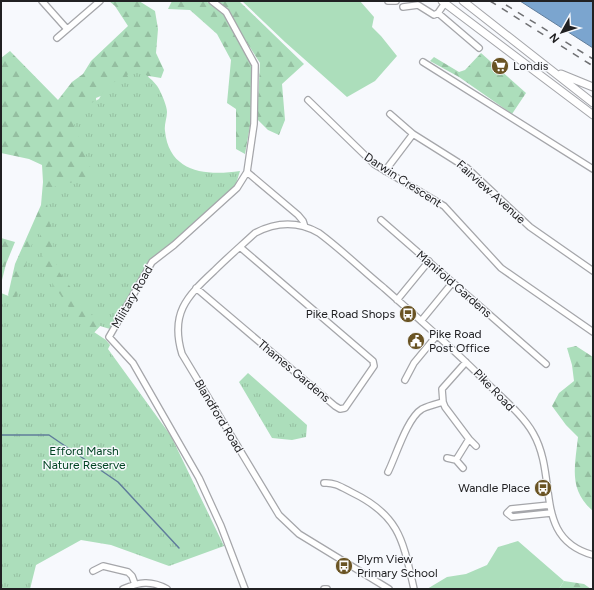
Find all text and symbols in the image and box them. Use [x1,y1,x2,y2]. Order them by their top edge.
north arrow [542,12,582,52]
text: N [547,31,562,45]
supermarket icon: Londis [490,56,510,76]
place label: Londis [513,59,549,73]
street label: Darwin Crescent [362,150,445,210]
street label: Fairview Avenue [454,157,529,227]
street label: Manifold Gardens [414,248,495,321]
street label: Military Road [108,263,156,331]
bus stop icon: Pike Road Shops [398,304,418,324]
place label: Pike Road Shops [306,307,395,321]
place label: Pike Road Post Office [429,327,490,355]
public building icon: Pike Road Post Office [406,331,426,351]
street label: Thames Gardens [255,337,333,406]
street label: Pike Road [471,366,517,414]
street label: Blandford Road [192,377,246,455]
park label: Efford Marsh Nature Reserve [42,444,126,472]
bus stop icon: Wandle Place [533,478,553,498]
place label: Wandle Place [458,481,530,495]
place label: Plym View Primary School [357,552,438,580]
bus stop icon: Plym View Primary School [334,556,354,576]

